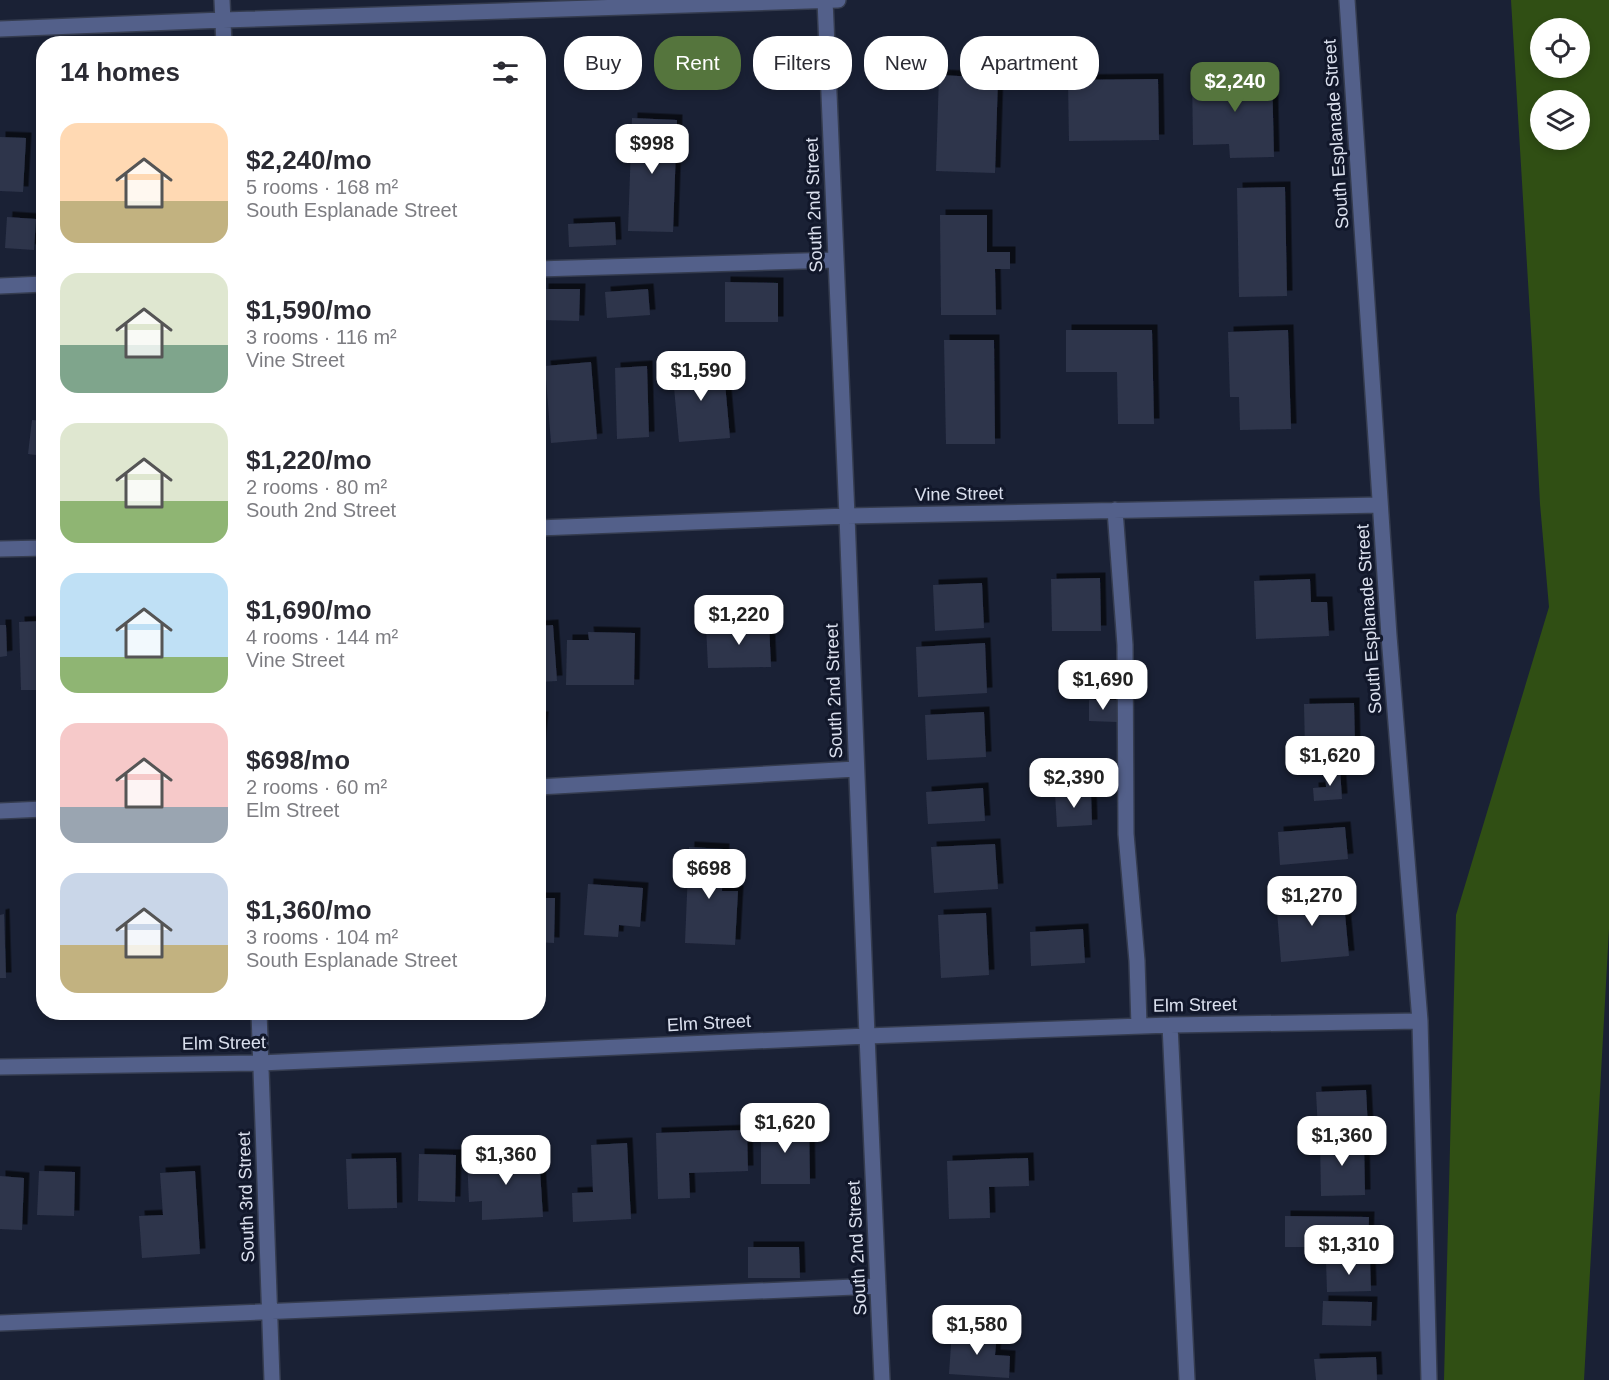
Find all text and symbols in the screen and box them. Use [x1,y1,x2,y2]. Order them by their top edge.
map controls [1530,18,1590,150]
button: locate [1530,18,1590,78]
chip: Buy [564,36,642,90]
chip: Rent [654,36,741,90]
chip: Filters [753,36,852,90]
chip: New [864,36,948,90]
chip: Apartment [960,36,1099,90]
street label: South Esplanade Street [1319,38,1353,230]
icon: filters [489,56,522,89]
text: 14 homes [60,57,180,87]
pin: $2,240 [1186,62,1284,113]
text: $2,240 [1204,70,1266,92]
button: layers [1530,90,1590,150]
pin: $998 [616,124,688,175]
text: $998 [630,132,674,154]
street label: South 2nd Street [802,137,826,273]
text: $2,240/mo [246,145,372,175]
icon: home [108,147,180,219]
text: 5 rooms · 168 m² [246,176,398,198]
text: South Esplanade Street [246,199,457,221]
text: $1,590/mo [246,295,372,325]
icon: home [108,297,180,369]
text: 3 rooms · 116 m² [246,326,397,348]
text: Vine Street [246,349,345,371]
pin: $1,590 [652,351,750,402]
text: $1,590 [670,359,732,381]
text: $1,220/mo [246,445,372,475]
icon: home [108,447,180,519]
text: 2 rooms · 80 m² [246,476,387,498]
street label: Vine Street [914,483,1004,505]
text: South 2nd Street [246,499,396,521]
street label: South Esplanade Street [1352,523,1386,715]
text: $1,690/mo [246,595,372,625]
pin: $1,220 [690,595,788,646]
icon: home [108,597,180,669]
text: $1,220 [708,603,770,625]
street label: South 2nd Street [822,623,846,759]
text: 4 rooms · 144 m² [246,626,398,648]
text: Vine Street [246,649,345,671]
pin: $1,690 [1054,660,1152,711]
text: $1,690 [1072,668,1134,690]
pin: $1,620 [1281,736,1379,787]
text: $1,620 [1299,744,1361,766]
text: $698/mo [246,745,350,775]
icon: home [108,747,180,819]
pin: $2,390 [1025,758,1123,809]
text: $2,390 [1043,766,1105,788]
text: 2 rooms · 60 m² [246,776,387,798]
text: Elm Street [246,799,339,821]
pin: $698 [673,849,745,900]
text: $698 [687,857,731,879]
pin: $1,270 [1263,876,1361,927]
text: $1,270 [1281,884,1343,906]
text: $1,360/mo [246,895,372,925]
icon: home [108,897,180,969]
text: 3 rooms · 104 m² [246,926,398,948]
text: South Esplanade Street [246,949,457,971]
street label: Elm Street [1153,994,1237,1016]
street label: Elm Street [667,1011,751,1035]
street label: Elm Street [182,1032,266,1054]
pin: $1,620 [736,1103,834,1154]
text: $1,620 [754,1111,816,1133]
pin: $1,360 [1293,1116,1391,1167]
text: $1,360 [1311,1124,1373,1146]
street label: South 3rd Street [234,1131,258,1263]
pin: $1,360 [457,1135,555,1186]
text: $1,360 [475,1143,537,1165]
street label: South 2nd Street [843,1180,871,1316]
pin: $1,310 [1300,1225,1398,1276]
text: $1,310 [1318,1233,1380,1255]
pin: $1,580 [928,1305,1026,1356]
text: $1,580 [946,1313,1008,1335]

